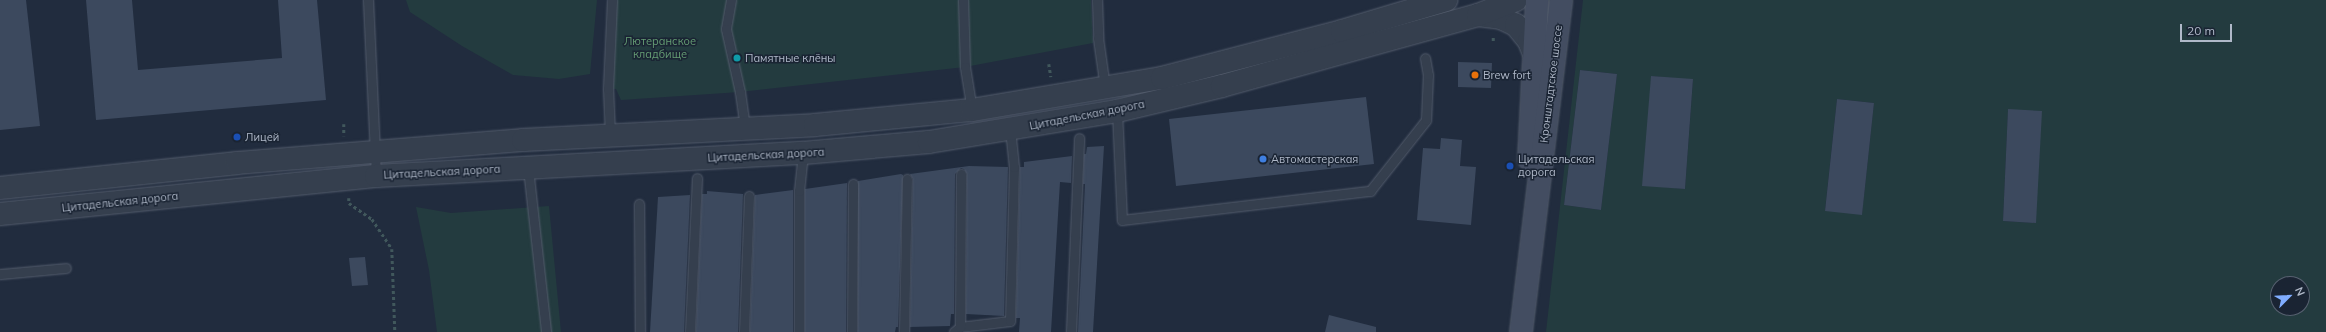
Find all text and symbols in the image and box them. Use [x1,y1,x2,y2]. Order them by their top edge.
scale bar [2182,16,2234,42]
text: 20 m [2187,23,2215,38]
street label: Кронштадтское шоссе [1537,24,1565,144]
park label: Лютеранское кладбище [624,35,696,61]
place label: Памятные клёны [745,51,836,65]
marker: Памятные клёны [732,53,742,63]
place label: Brew fort [1483,68,1531,82]
marker: Brew fort [1470,70,1480,80]
street label: Цитадельская дорога [1028,97,1146,133]
place label: Лицей [245,130,279,144]
marker: Лицей [232,132,242,142]
street label: Цитадельская дорога [707,145,825,165]
place label: Автомастерская [1271,152,1358,166]
place label: Цитадельская дорога [1518,153,1595,179]
marker: Автомастерская [1258,154,1268,164]
marker: Цитадельская дорога [1505,161,1515,171]
street label: Цитадельская дорога [383,162,501,182]
street label: Цитадельская дорога [61,189,179,215]
north arrow [2270,276,2310,316]
text: N [2292,285,2308,298]

